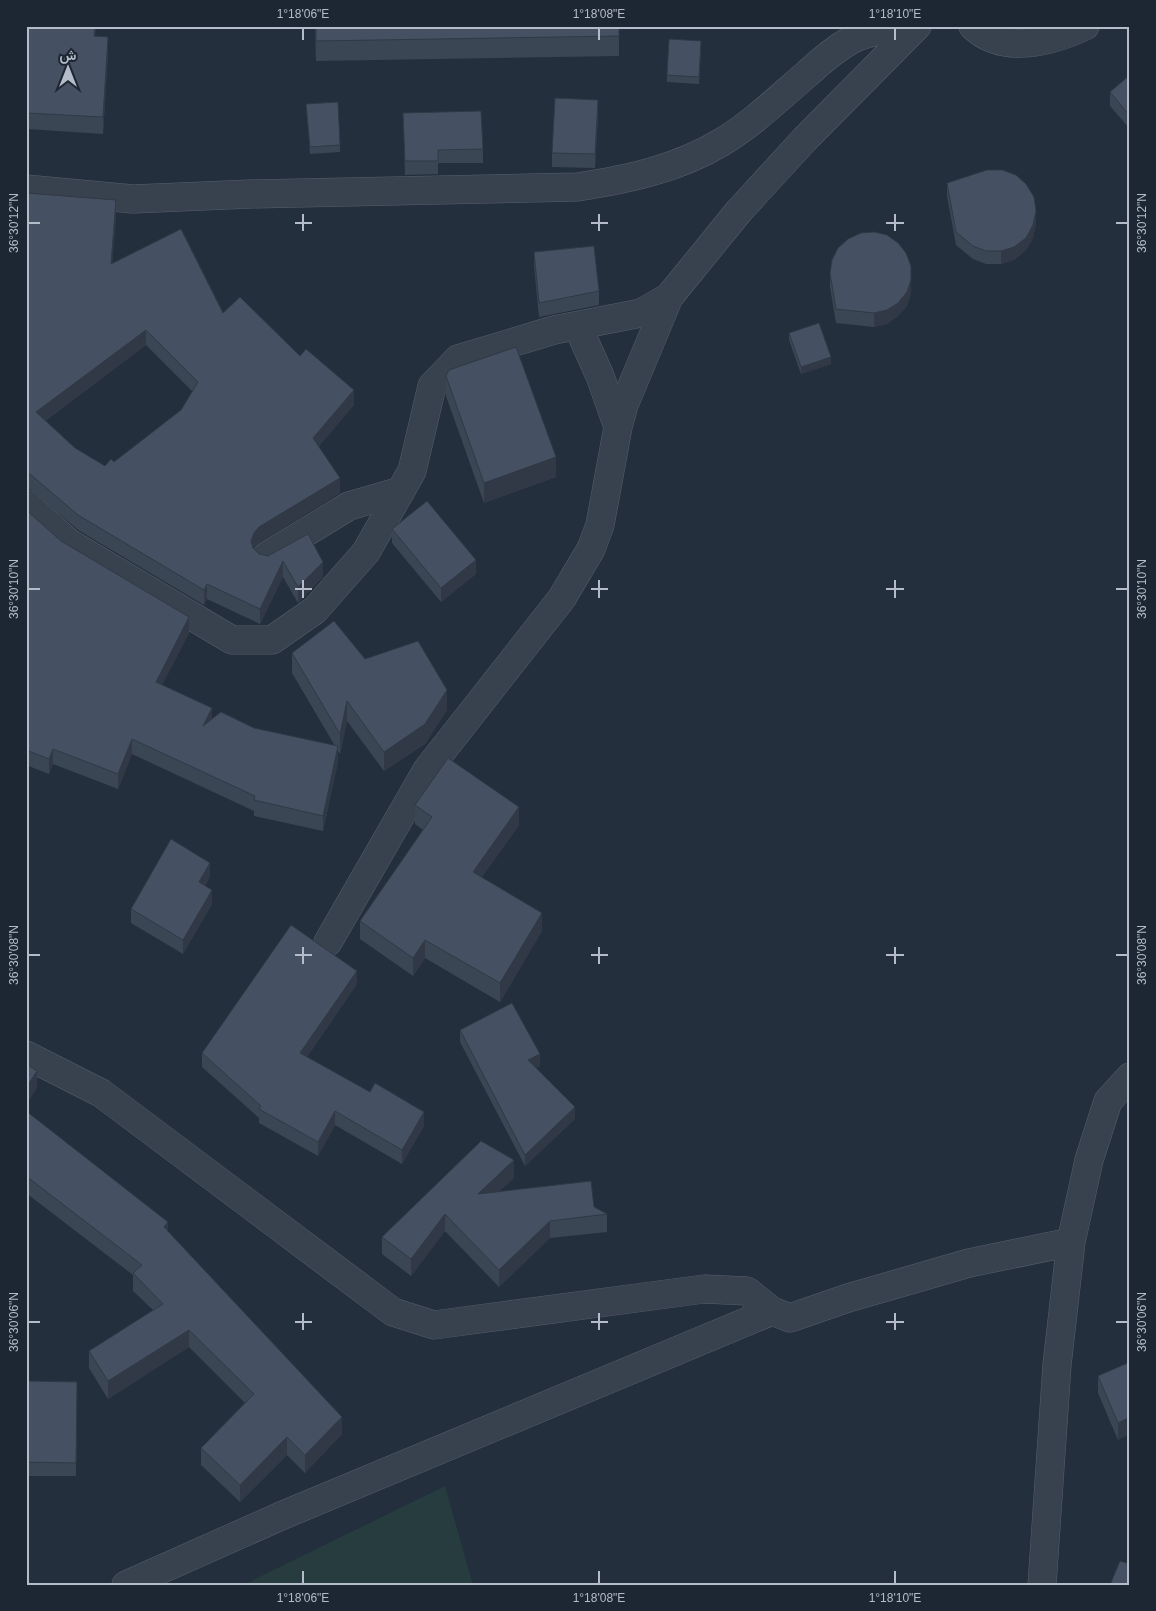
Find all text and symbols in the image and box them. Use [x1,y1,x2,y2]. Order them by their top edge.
text: 1°18'06"E [277,7,329,21]
text: 1°18'08"E [573,7,625,21]
text: 1°18'10"E [869,7,921,21]
north arrow [42,42,92,92]
text: ش [60,47,77,64]
text: 36°30'12"N [7,193,21,253]
text: 36°30'12"N [1135,193,1149,253]
text: 36°30'10"N [7,559,21,619]
text: 36°30'10"N [1135,559,1149,619]
text: 36°30'08"N [7,925,21,985]
text: 36°30'08"N [1135,925,1149,985]
text: 36°30'06"N [7,1292,21,1352]
text: 36°30'06"N [1135,1292,1149,1352]
text: 1°18'06"E [277,1591,329,1605]
text: 1°18'08"E [573,1591,625,1605]
text: 1°18'10"E [869,1591,921,1605]

